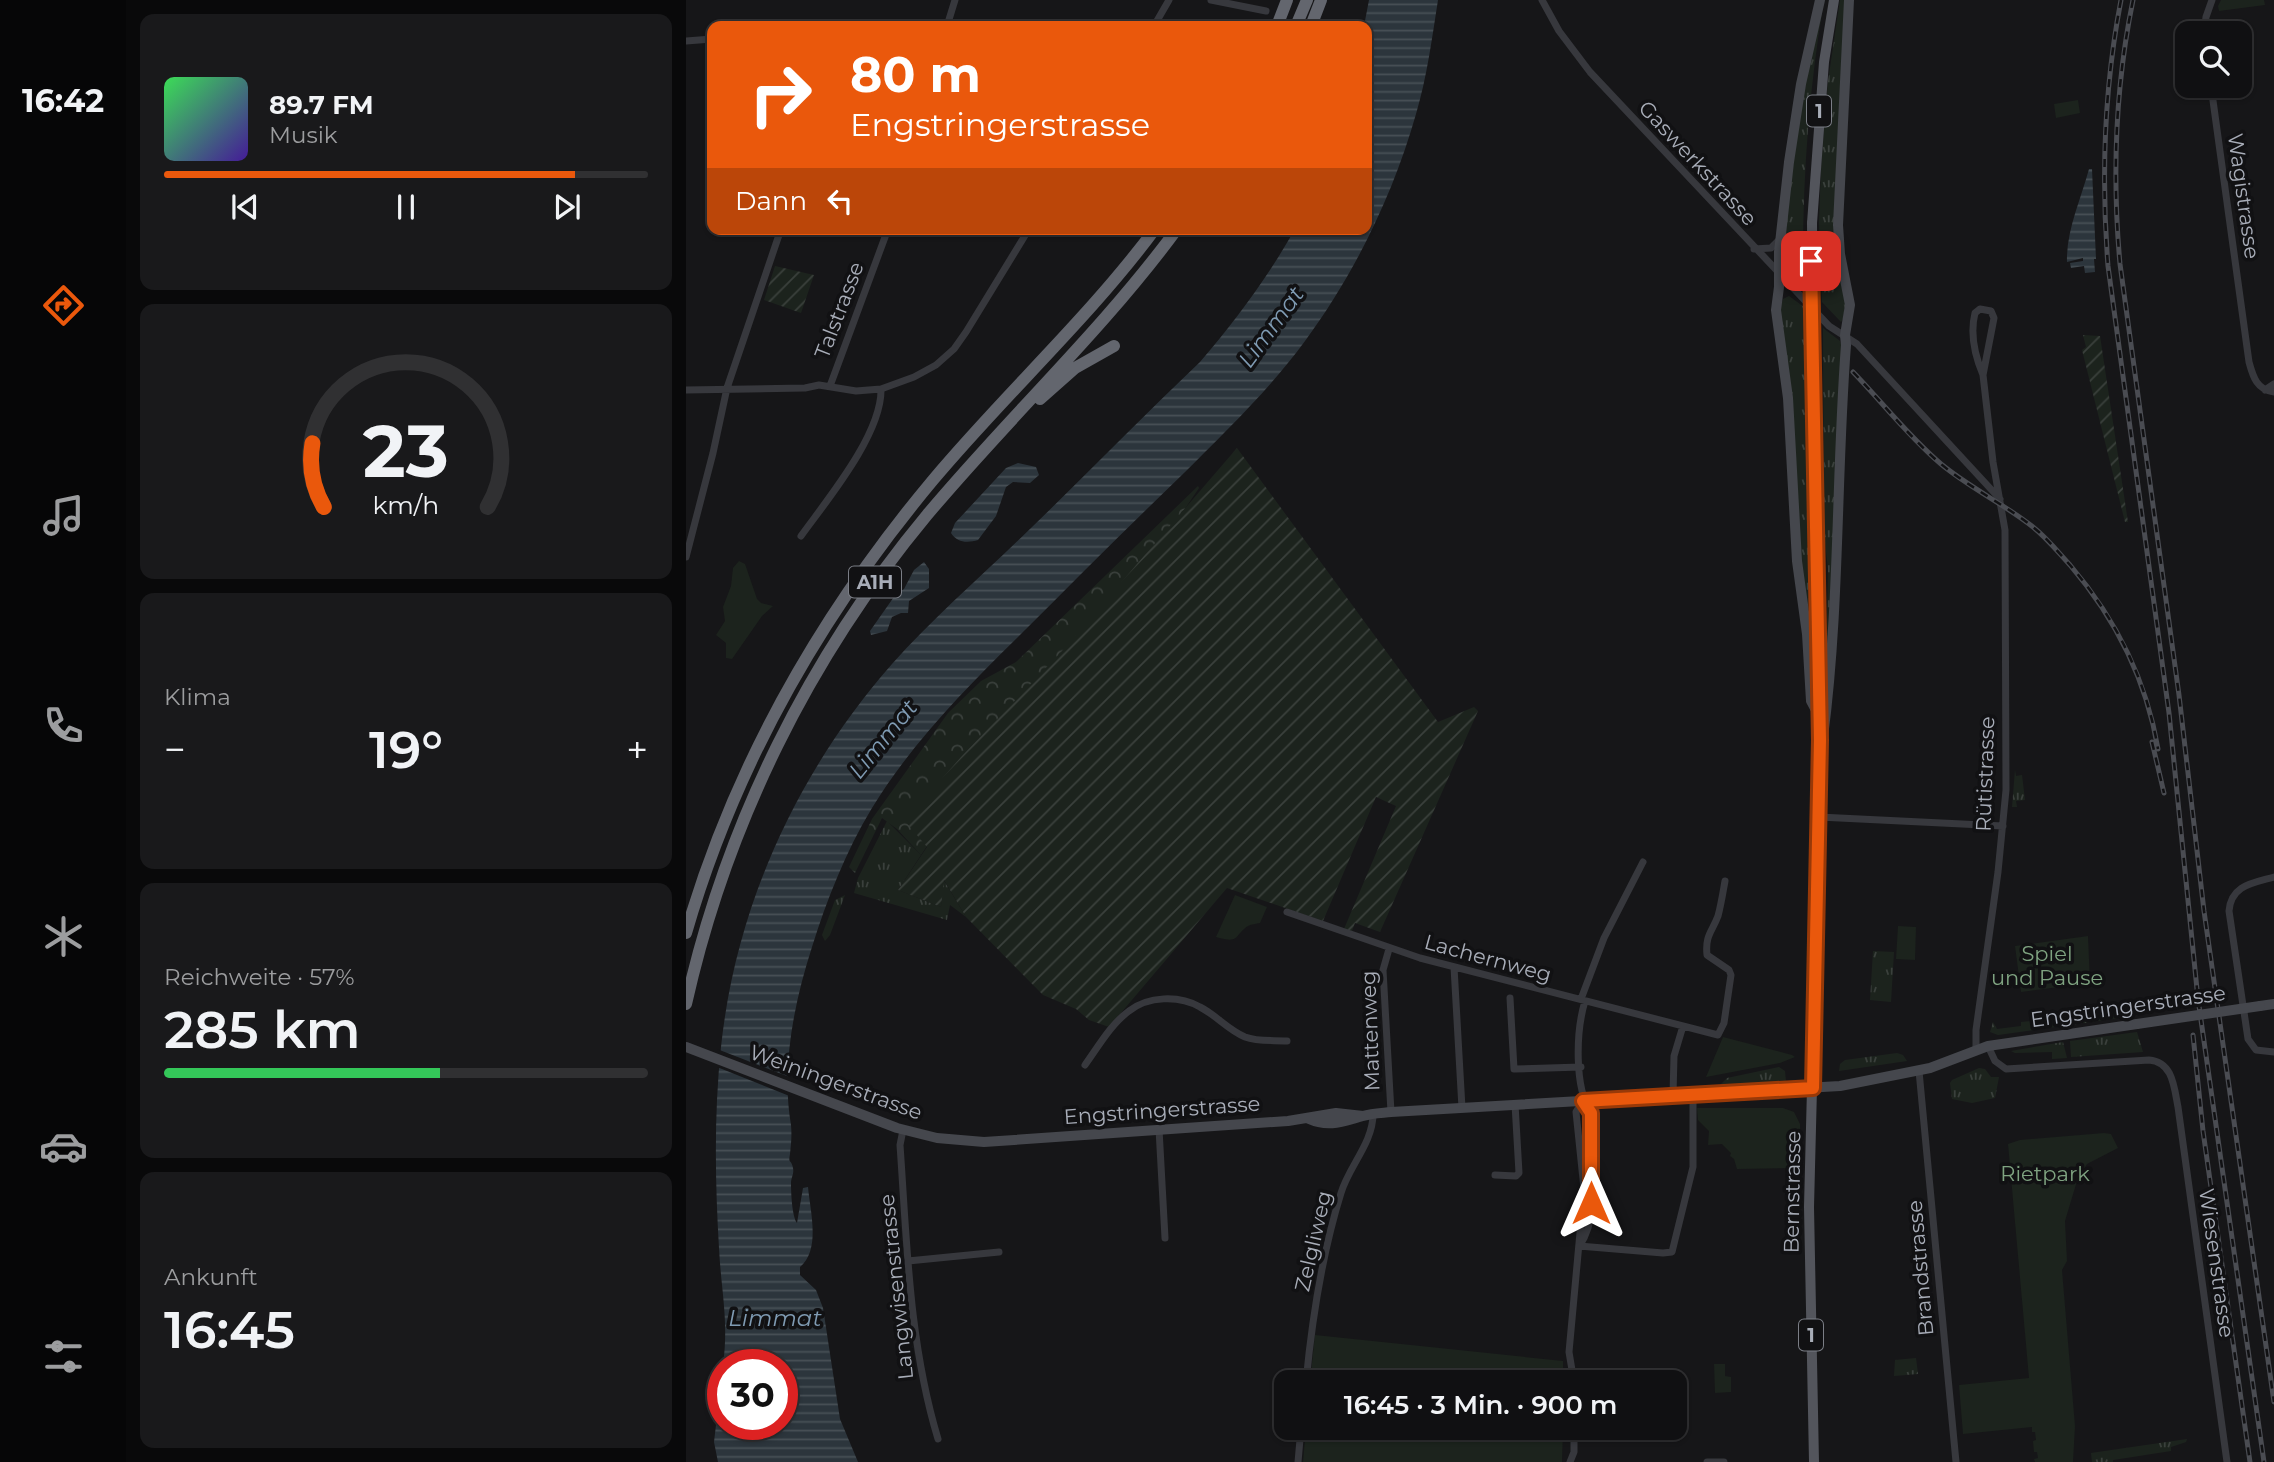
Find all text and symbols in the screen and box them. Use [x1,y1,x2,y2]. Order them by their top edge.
map controls [2175,21,2252,98]
button: search [2175,21,2252,98]
text: 80 m [850,45,981,104]
icon: right [735,49,826,140]
text: 16:42 [22,81,104,120]
text: 89.7 FM [269,89,374,121]
street label: Gaswerkstrasse [1634,95,1762,231]
road number: 1 [1807,96,1831,127]
text: Engstringerstrasse [850,105,1150,144]
text: Musik [269,121,338,149]
street label: Wagistrasse [2223,132,2265,260]
icon: left [821,182,859,220]
text: Dann [735,185,807,217]
icon: previous [226,188,264,226]
icon: pause [387,188,425,226]
icon: next [548,188,586,226]
pin [1781,231,1841,291]
icon: arrive [1792,242,1830,280]
street label: Talstrasse [809,258,869,362]
water label: Limmat [1232,280,1310,373]
icon: directions [39,281,88,330]
text: 23 [363,408,449,496]
text: km/h [373,490,439,520]
icon: music [39,491,88,540]
road number: A1H [849,566,901,597]
text: Klima [164,683,231,711]
water label: Limmat [843,693,924,784]
icon: phone [39,701,88,750]
street label: Rütistrasse [1970,716,2000,832]
text: 19° [369,718,443,781]
text: − [164,726,186,773]
text: + [626,726,648,773]
icon: climate [39,912,88,961]
street label: Lachernweg [1422,929,1554,987]
park label: Spiel und Pause [1991,941,2103,990]
text: Reichweite · 57% [164,963,355,991]
street label: Mattenweg [1355,970,1385,1092]
street label: Engstringerstrasse [2029,980,2227,1032]
text: 285 km [164,998,360,1061]
street label: Weiningerstrasse [746,1039,926,1125]
street label: Engstringerstrasse [1063,1091,1261,1129]
icon: car [39,1122,88,1171]
street label: Bernstrasse [1778,1130,1806,1254]
park label: Rietpark [2000,1161,2090,1186]
position arrow [1554,1166,1628,1240]
street label: Wiesenstrasse [2194,1187,2240,1339]
street label: Zelgliweg [1289,1188,1337,1294]
street label: Langwisenstrasse [874,1193,918,1381]
street label: Brandstrasse [1902,1199,1938,1337]
text: Ankunft [164,1263,258,1291]
text: 16:45 [164,1298,295,1361]
water label: Limmat [728,1304,822,1332]
road number: 1 [1799,1320,1823,1350]
icon: filters [39,1332,88,1381]
speed limit sign: 30 [707,1349,798,1440]
text: 16:45 · 3 Min. · 900 m [1344,1389,1617,1421]

